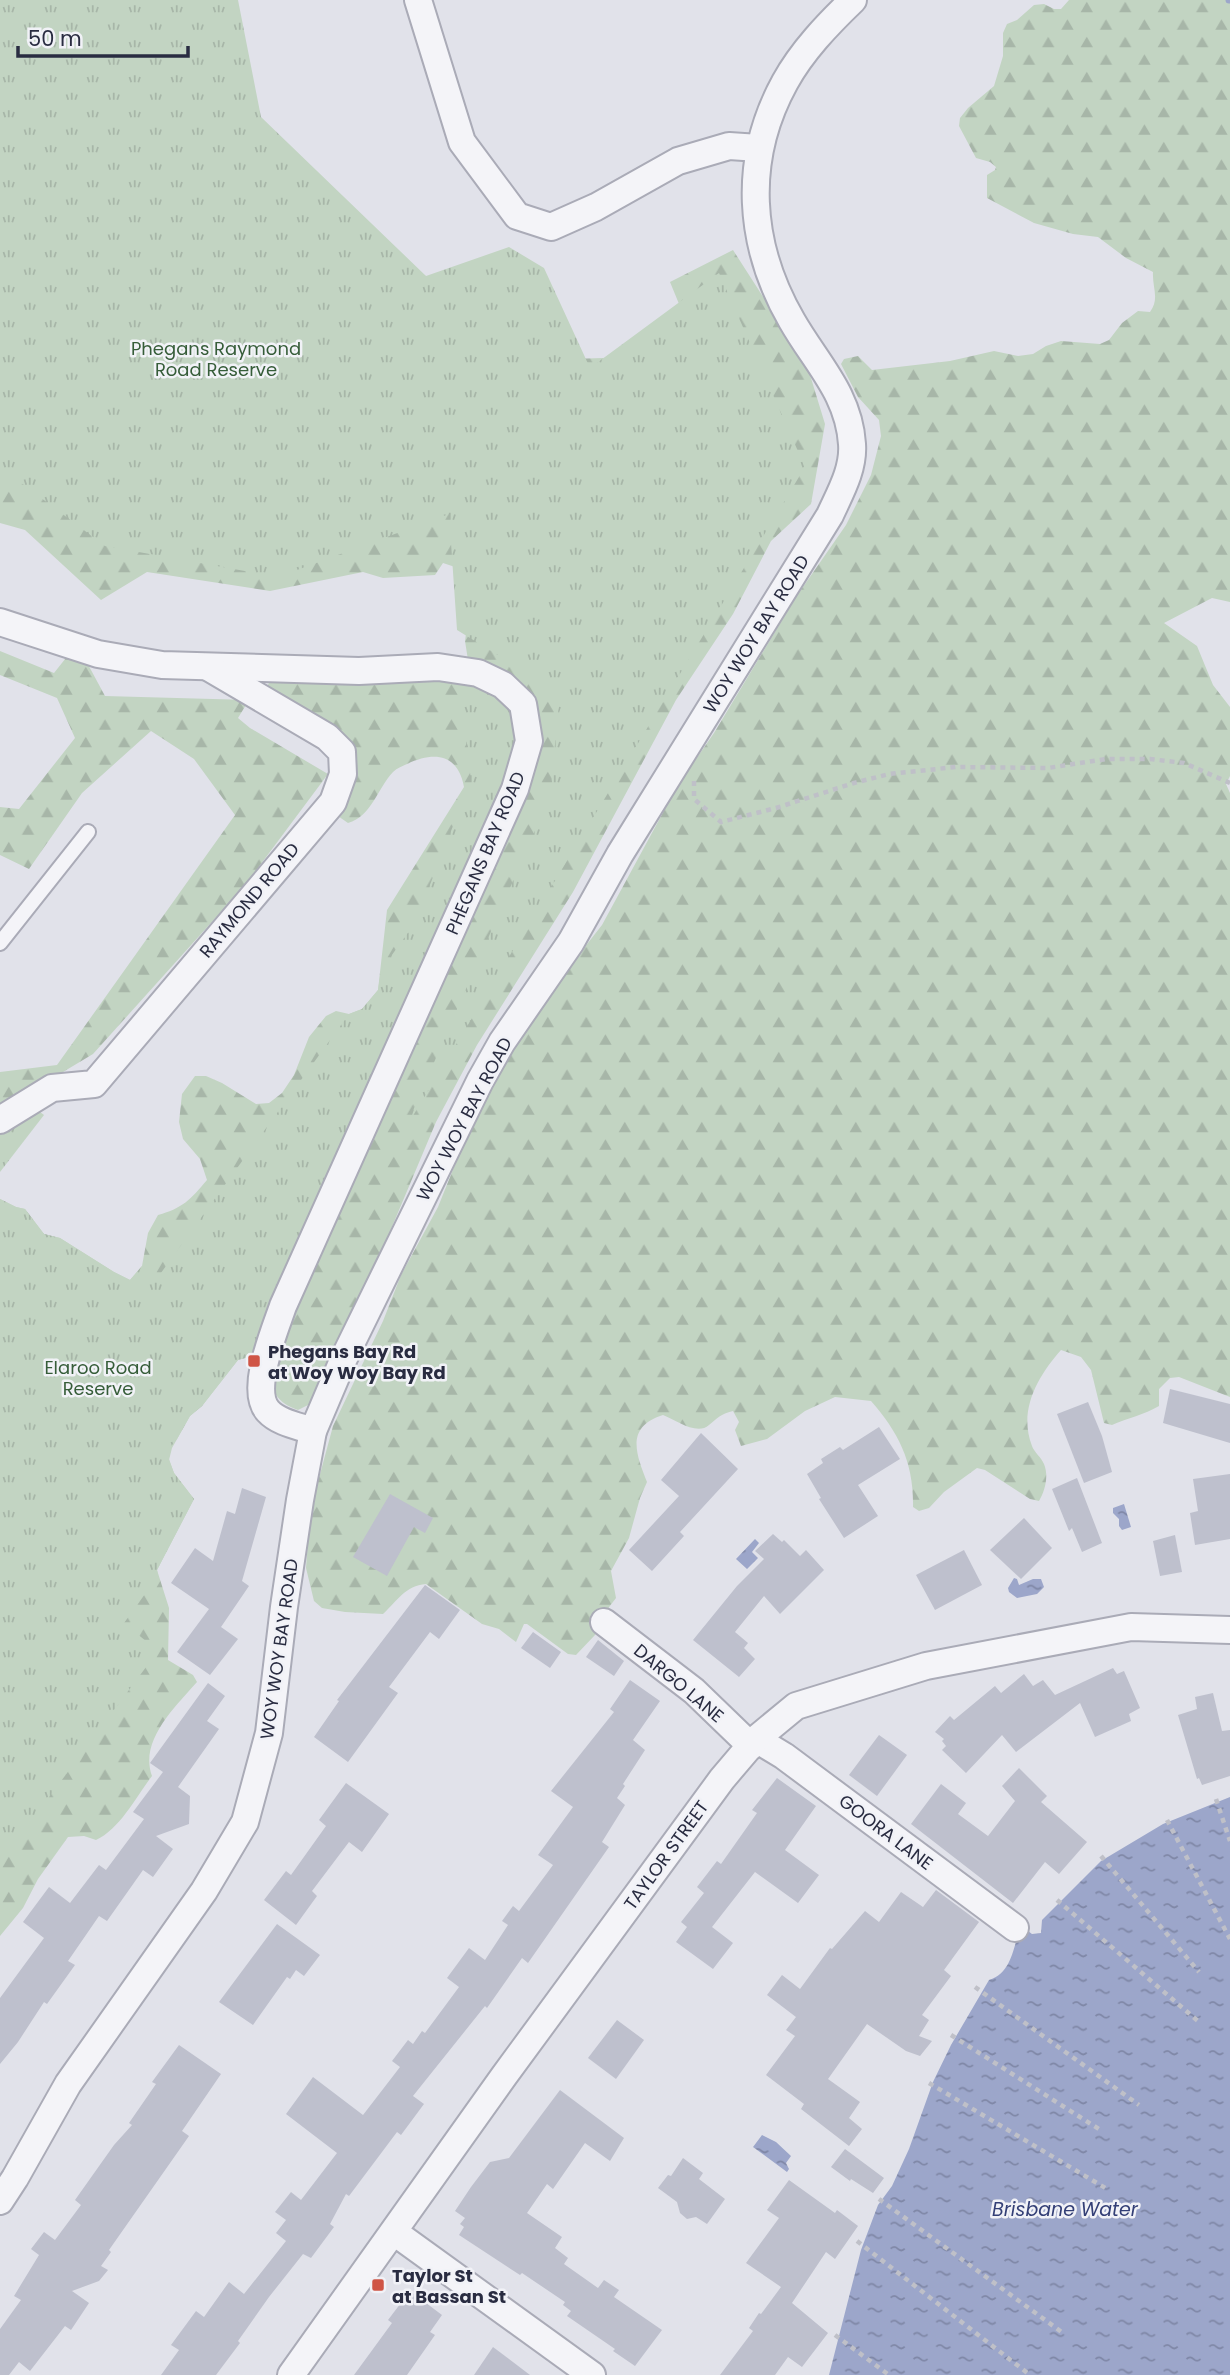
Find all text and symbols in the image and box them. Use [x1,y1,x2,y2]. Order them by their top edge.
scale bar [18,14,187,58]
text: 50 m [28,24,82,53]
park label: Phegans Raymond Road Reserve [131,336,301,382]
street label: WOY WOY BAY ROAD [697,550,815,718]
street label: PHEGANS BAY ROAD [439,768,531,938]
street label: RAYMOND ROAD [193,837,305,963]
street label: WOY WOY BAY ROAD [410,1033,518,1205]
place label: Phegans Bay Rd at Woy Woy Bay Rd [268,1339,446,1385]
marker: Phegans Bay Rd at Woy Woy Bay Rd [246,1353,262,1369]
park label: Elaroo Road Reserve [44,1355,152,1401]
street label: WOY WOY BAY ROAD [254,1557,304,1741]
street label: DARGO LANE [629,1638,729,1728]
street label: GOORA LANE [834,1788,938,1876]
street label: TAYLOR STREET [618,1795,714,1915]
water label: Brisbane Water [992,2196,1139,2223]
place label: Taylor St at Bassan St [392,2263,506,2309]
marker: Taylor St at Bassan St [370,2277,386,2293]

